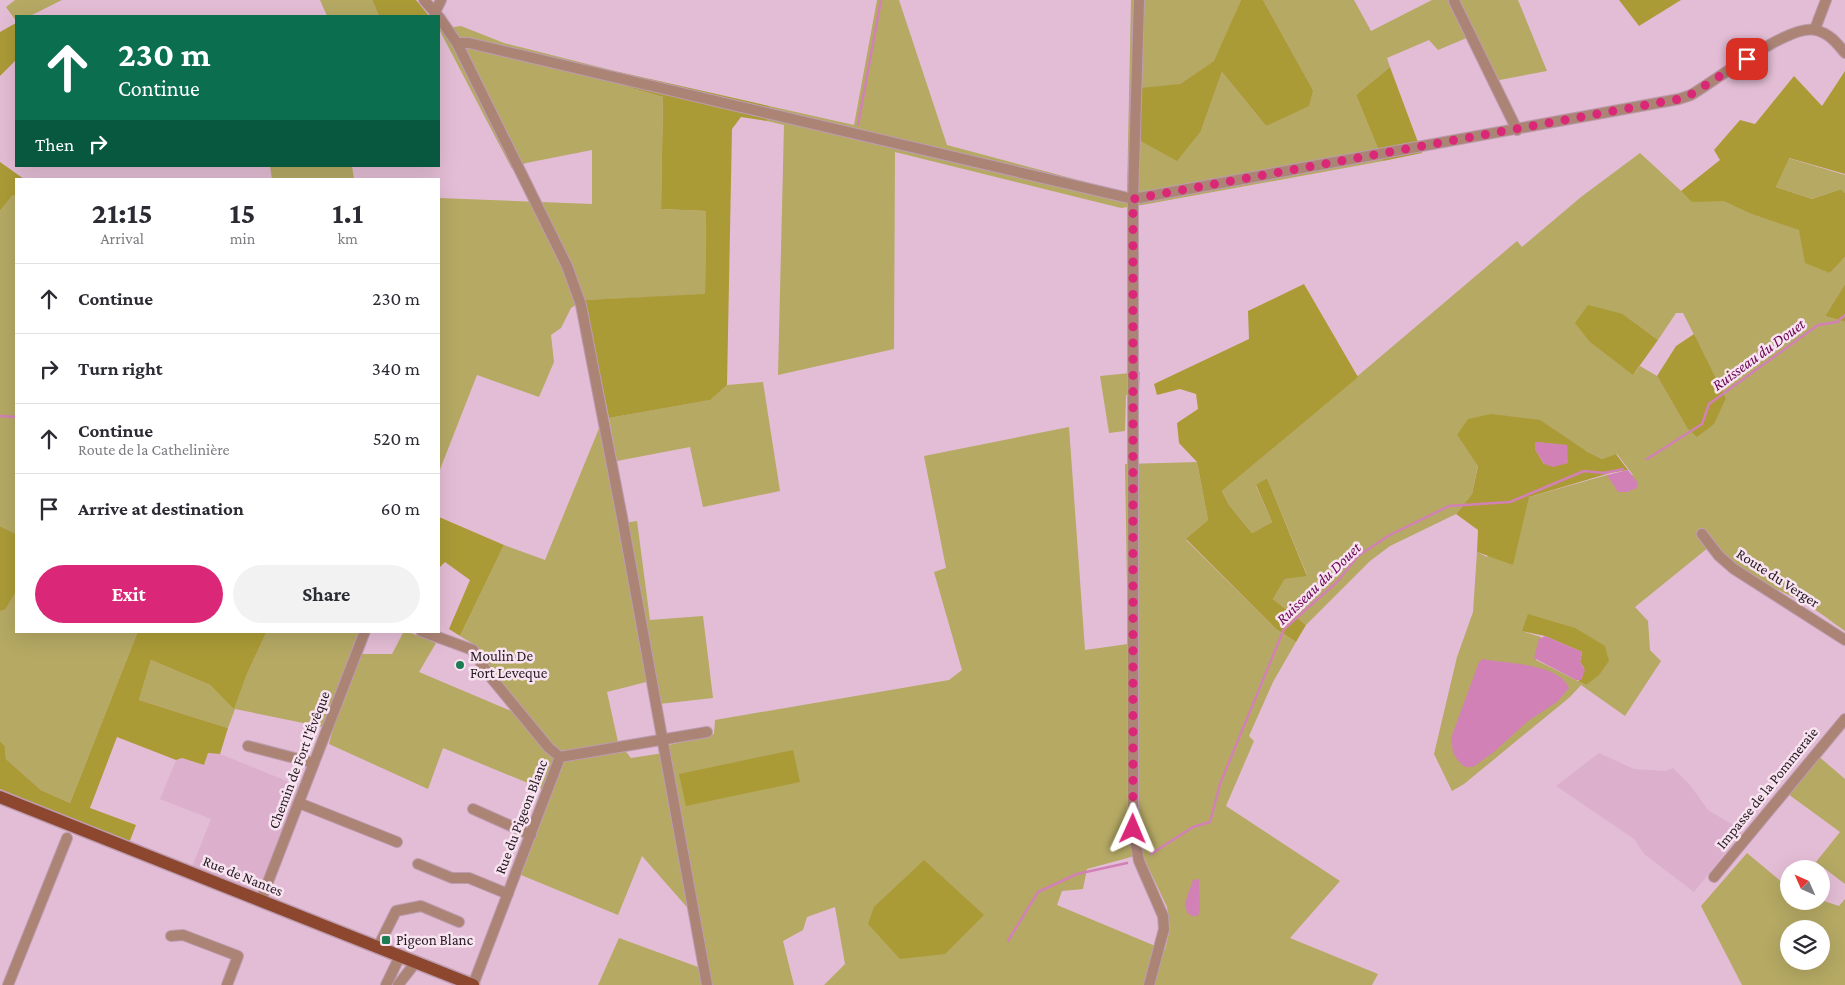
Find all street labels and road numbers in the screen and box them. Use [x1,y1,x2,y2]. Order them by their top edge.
street label: Route du Verger [1733,545,1823,612]
street label: Chemin de Fort l'Évêque [265,689,334,831]
street label: Impasse de la Pommeraie [1713,724,1822,853]
street label: Rue du Pigeon Blanc [492,757,551,877]
street label: Rue de Nantes [201,853,285,899]

